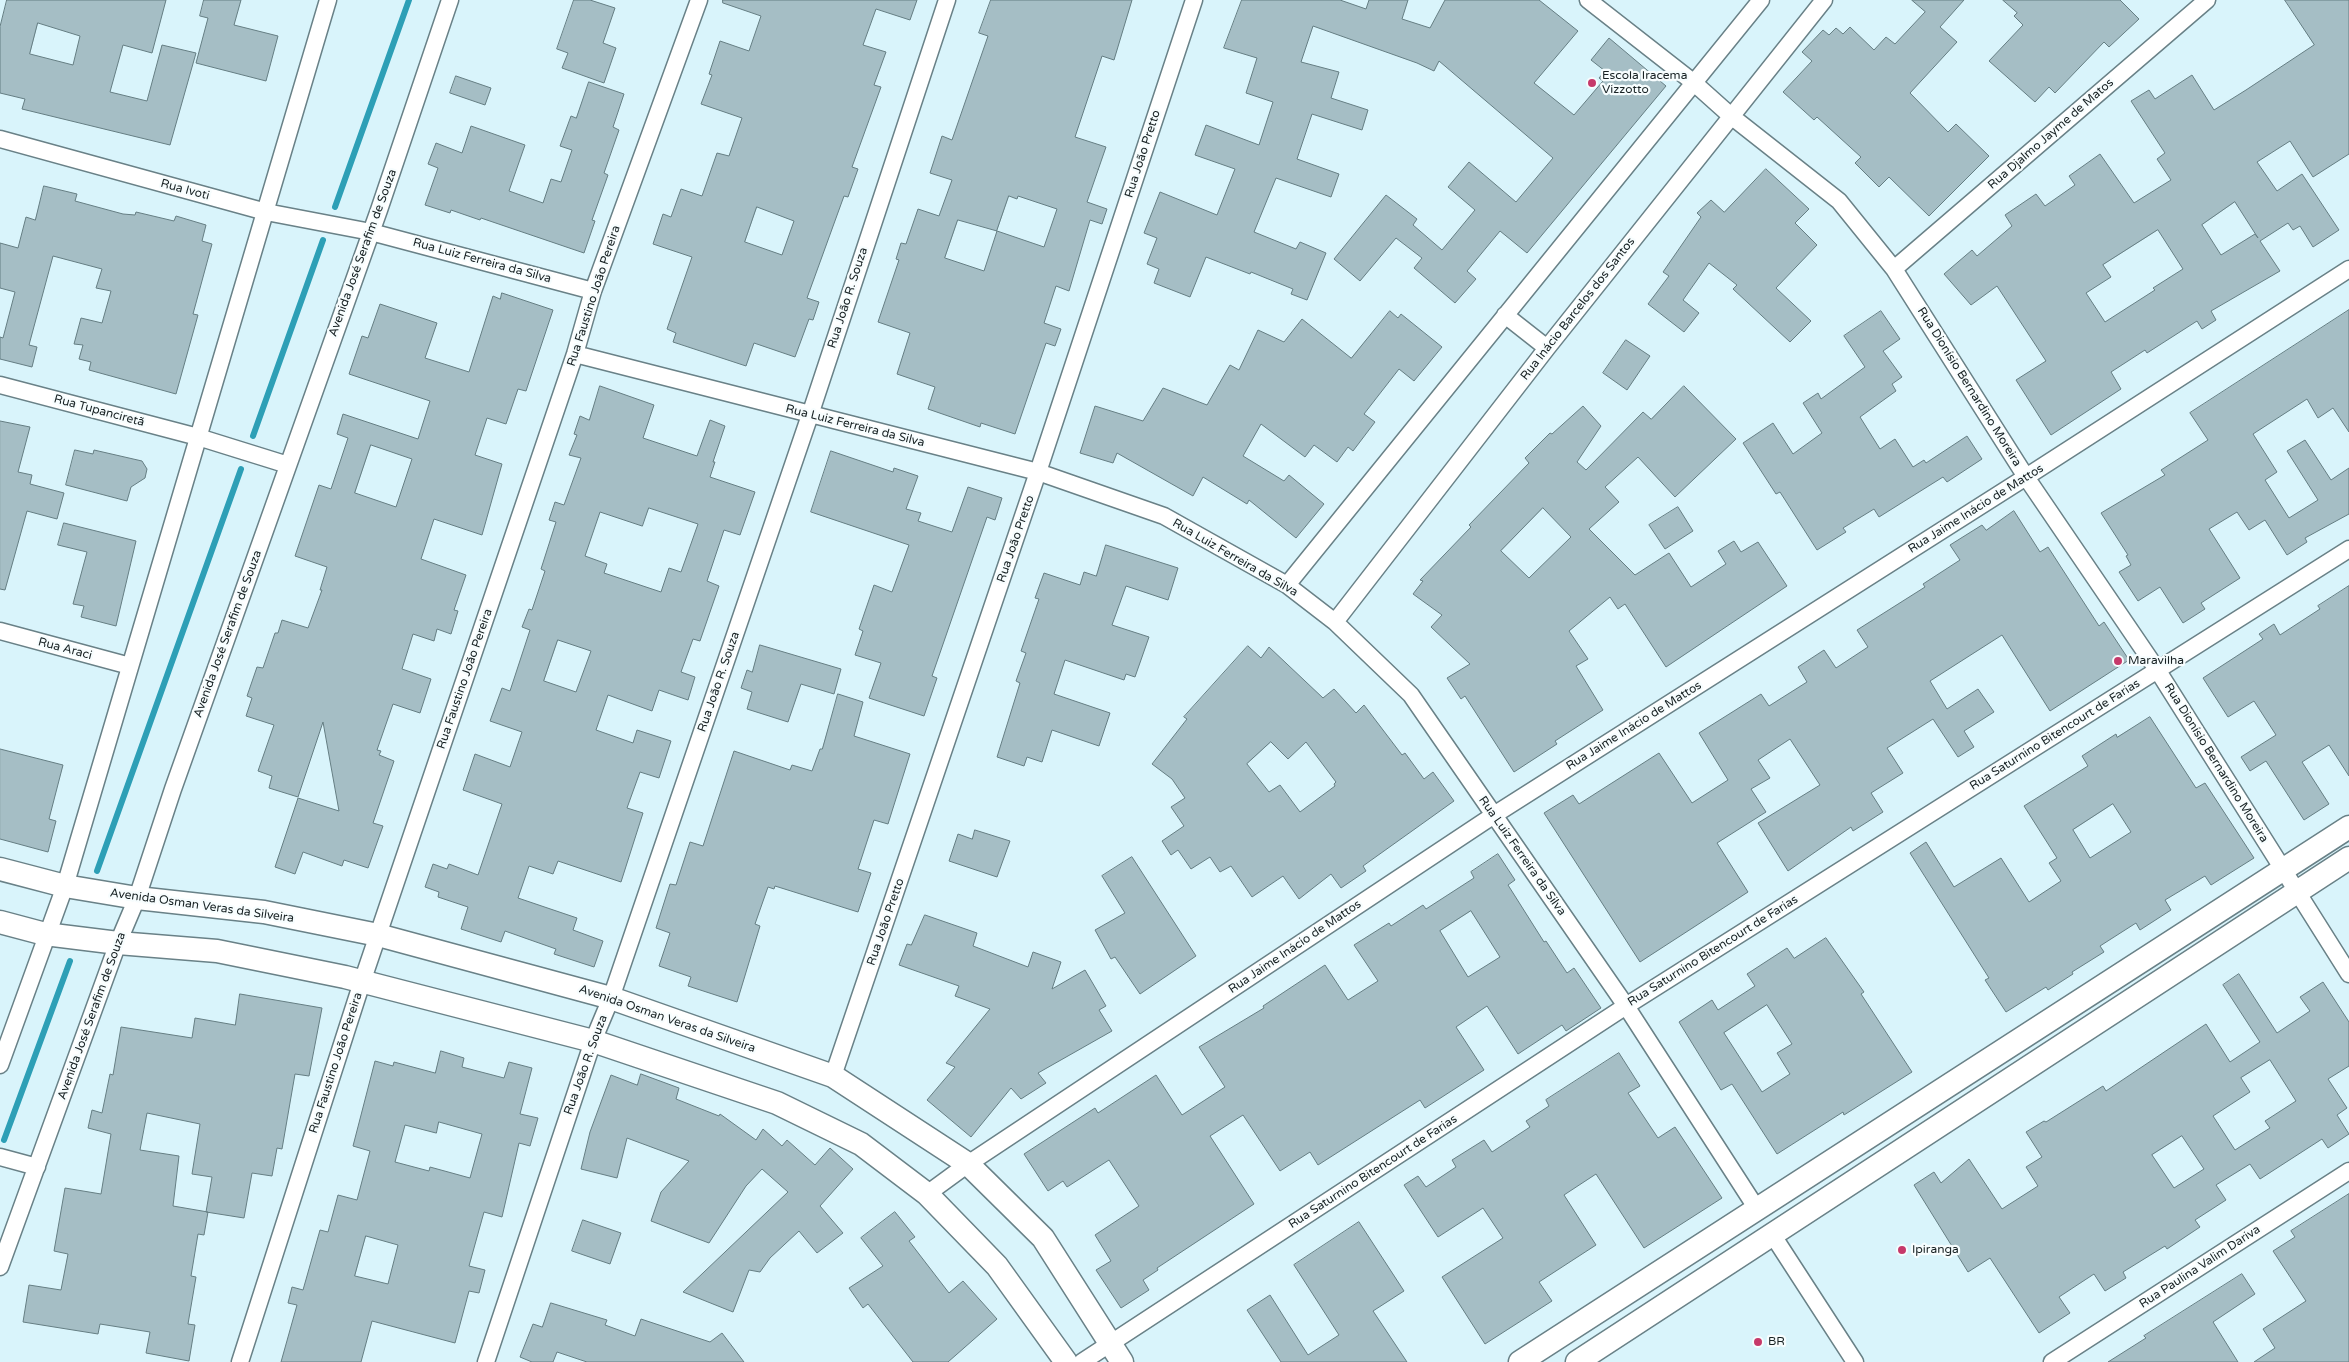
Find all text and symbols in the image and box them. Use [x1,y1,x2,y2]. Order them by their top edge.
place label: Escola Iracema Vizzotto [1602,69,1687,97]
street label: Rua Djalmo Jayme de Matos [1985,76,2117,192]
marker: Escola Iracema Vizzotto [1586,77,1598,89]
street label: Rua João Pretto [1122,108,1164,200]
street label: Avenida José Serafim de Souza [326,167,400,339]
street label: Rua Ivoti [159,177,211,203]
street label: Rua Faustino João Pereira [564,224,624,368]
street label: Rua Inácio Barcelos dos Santos [1518,235,1638,383]
street label: Rua Luiz Ferreira da Silva [411,236,553,286]
street label: Rua João R. Souza [825,246,871,350]
street label: Rua Dionísio Bernardino Moreira [1914,305,2024,469]
street label: Rua Tupanciretã [52,392,146,430]
street label: Rua Luiz Ferreira da Silva [784,402,926,450]
street label: Rua Jaime Inácio de Mattos [1906,461,2046,557]
street label: Rua João Pretto [994,493,1038,585]
street label: Rua Luiz Ferreira da Silva [1170,516,1300,600]
street label: Avenida José Serafim de Souza [191,548,265,720]
street label: Rua Faustino João Pereira [434,607,496,751]
street label: Rua João R. Souza [695,630,743,734]
street label: Rua Araci [36,635,94,663]
place label: Maravilha [2128,654,2184,668]
marker: Maravilha [2112,655,2124,667]
street label: Rua Saturnino Bitencourt de Farias [1967,676,2143,794]
street label: Rua Jaime Inácio de Mattos [1564,678,1704,774]
street label: Rua Dionísio Bernardino Moreira [2161,681,2271,845]
street label: Rua Luiz Ferreira da Silva [1475,793,1569,919]
street label: Rua João Pretto [864,876,908,968]
street label: Avenida Osman Veras da Silveira [109,886,295,926]
street label: Rua Saturnino Bitencourt de Farias [1625,892,1801,1010]
street label: Rua Jaime Inácio de Mattos [1226,897,1364,997]
street label: Avenida José Serafim de Souza [55,930,129,1102]
street label: Avenida Osman Veras da Silveira [577,982,757,1056]
street label: Rua Faustino João Pereira [306,991,366,1135]
street label: Rua João R. Souza [561,1013,611,1117]
street label: Rua Saturnino Bitencourt de Farias [1286,1112,1460,1232]
street label: Rua Paulina Valim Dariva [2137,1222,2263,1312]
place label: Ipiranga [1912,1243,1959,1257]
marker: Ipiranga [1896,1244,1908,1256]
place label: BR [1768,1335,1785,1349]
marker: BR [1752,1336,1764,1348]

